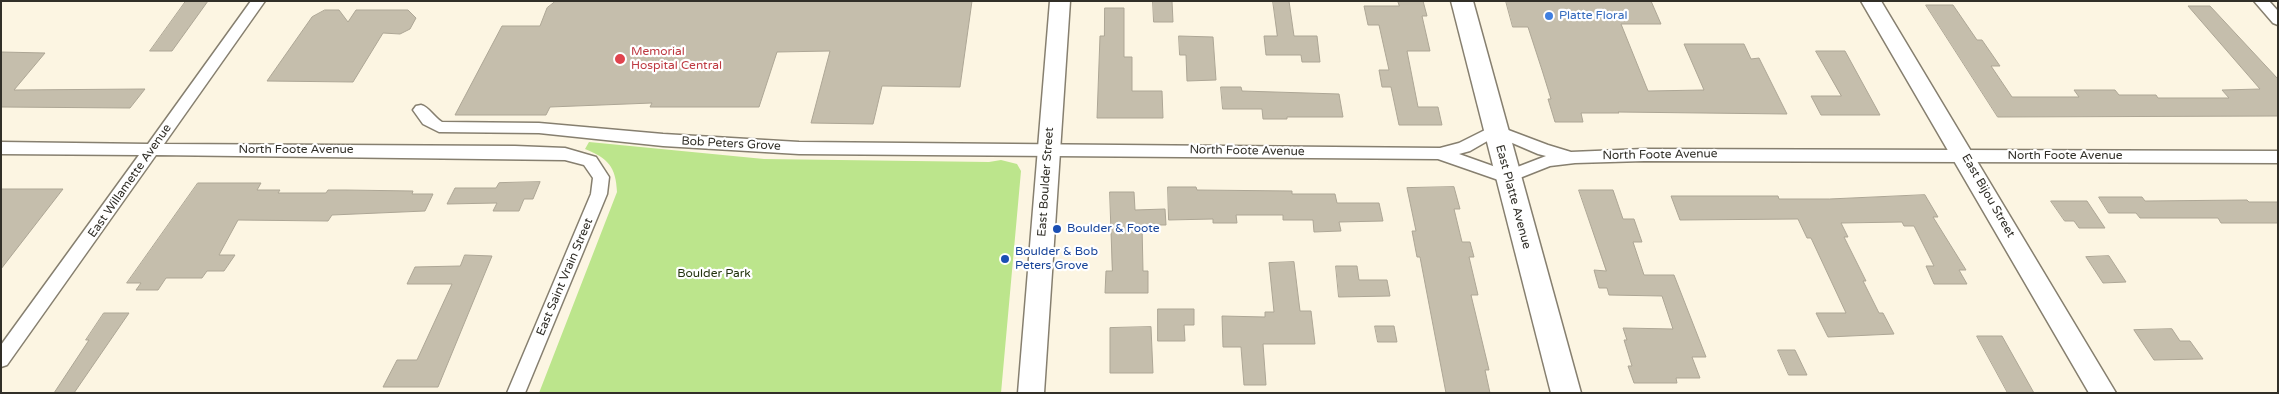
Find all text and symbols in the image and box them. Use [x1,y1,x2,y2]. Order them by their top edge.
place label: Platte Floral [1559,9,1627,23]
marker: Platte Floral [1543,10,1555,22]
place label: Memorial Hospital Central [631,45,722,73]
marker: Memorial Hospital Central [613,52,627,66]
street label: East Willamette Avenue [85,121,175,241]
street label: East Boulder Street [1035,127,1057,237]
street label: Bob Peters Grove [681,134,781,154]
street label: North Foote Avenue [238,143,354,157]
street label: North Foote Avenue [1189,143,1305,159]
street label: East Platte Avenue [1492,143,1534,251]
street label: North Foote Avenue [1602,147,1718,163]
street label: North Foote Avenue [2007,149,2123,163]
street label: East Bijou Street [1958,152,2018,240]
street label: East Saint Vrain Street [534,216,596,338]
place label: Boulder & Foote [1067,222,1159,236]
marker: Boulder & Foote [1051,223,1063,235]
place label: Boulder & Bob Peters Grove [1015,245,1098,273]
marker: Boulder & Bob Peters Grove [999,253,1011,265]
park label: Boulder Park [677,267,751,281]

